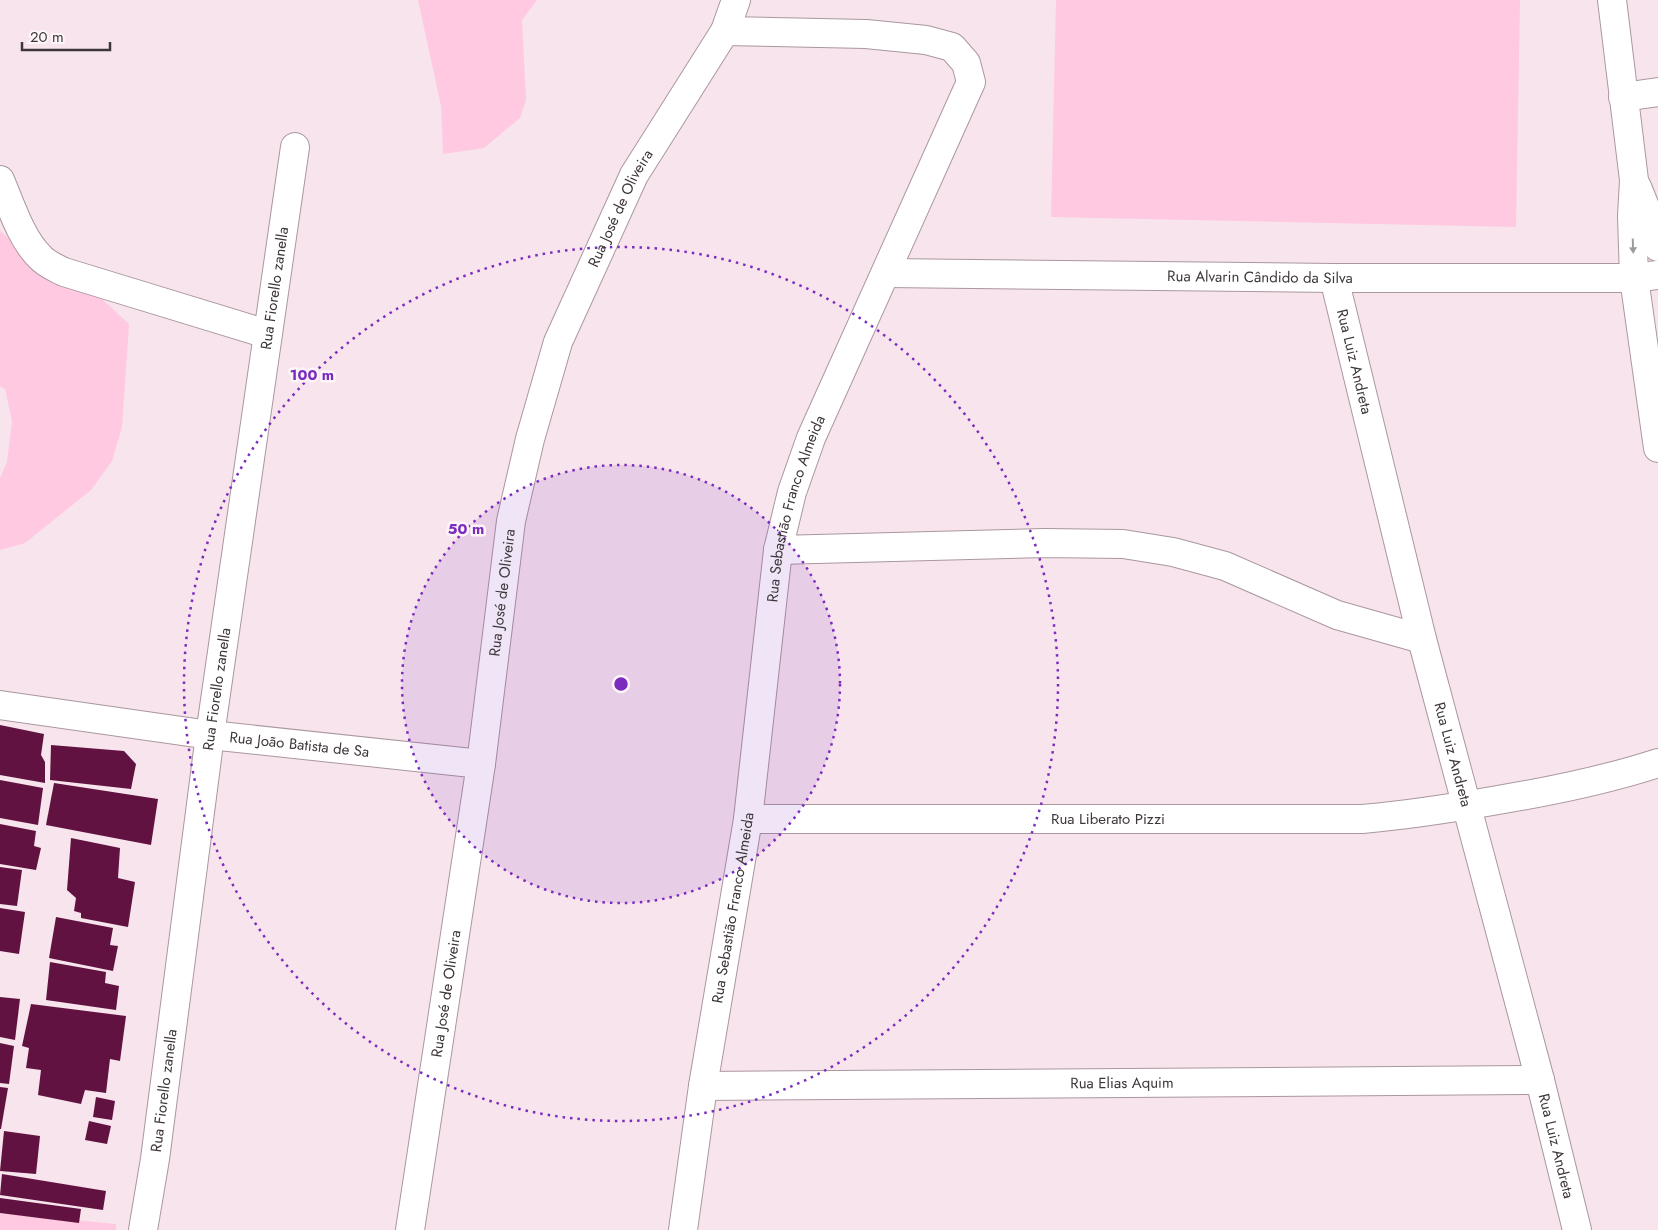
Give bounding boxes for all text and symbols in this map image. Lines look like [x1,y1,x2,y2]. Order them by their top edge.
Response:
scale bar [22,20,110,52]
text: 20 m [30,26,64,48]
street label: Rua José de Oliveira [583,145,658,271]
street label: Rua Fiorello zanella [255,225,294,351]
one-way arrow [1629,238,1637,254]
street label: Rua Alvarin Cândido da Silva [1167,265,1353,289]
street label: Rua Luiz Andreta [1331,307,1378,416]
text: 100 m [290,364,334,386]
street label: Rua Sebastião Franco Almeida [761,412,831,603]
text: 50 m [448,518,484,540]
street label: Rua José de Oliveira [483,528,521,658]
street label: Rua Fiorello zanella [197,626,236,752]
centre of rings [612,675,630,693]
street label: Rua Luiz Andreta [1428,700,1477,809]
street label: Rua João Batista de Sa [228,726,370,763]
street label: Rua Liberato Pizzi [1051,808,1165,830]
street label: Rua Sebastião Franco Almeida [706,811,760,1005]
street label: Rua José de Oliveira [425,929,467,1059]
street label: Rua Fiorello zanella [145,1028,183,1153]
street label: Rua Elias Aquim [1070,1072,1174,1094]
street label: Rua Luiz Andreta [1533,1091,1580,1201]

